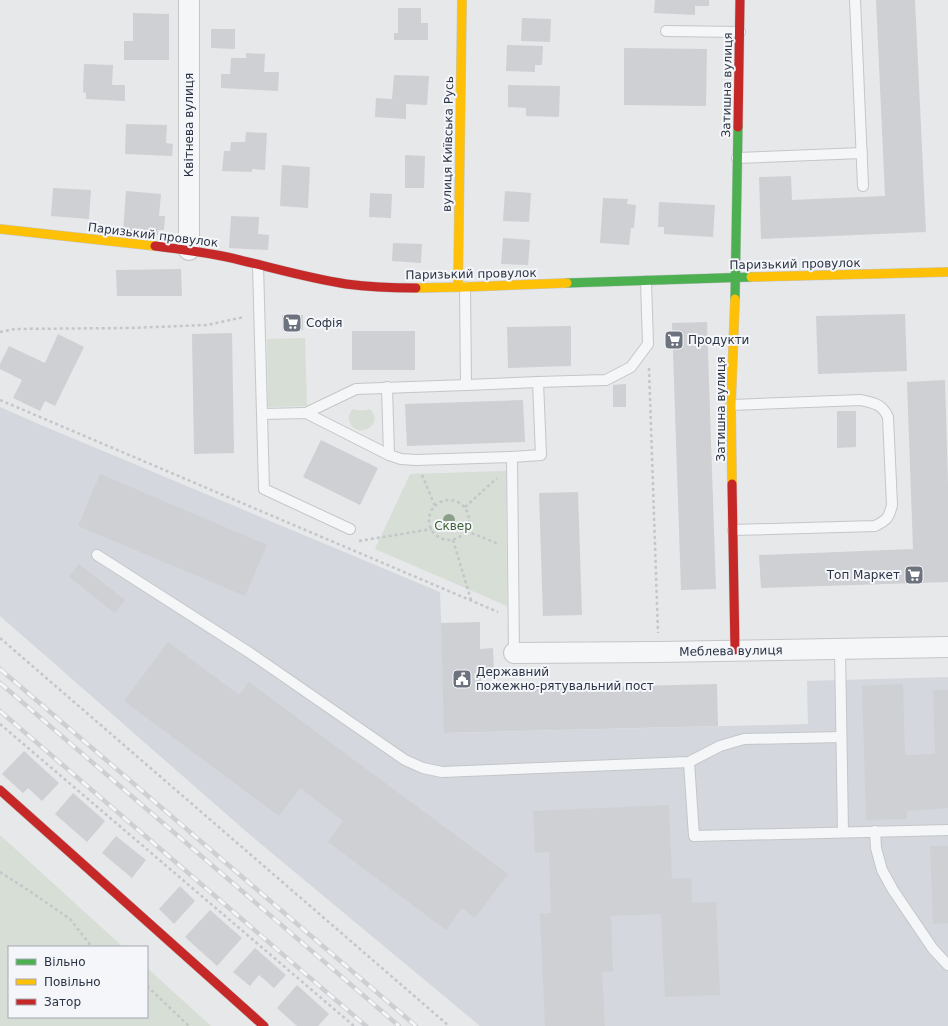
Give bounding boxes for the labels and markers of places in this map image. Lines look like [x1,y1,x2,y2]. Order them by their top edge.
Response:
supermarket icon: Софія [281,312,303,334]
place label: Софія [306,316,343,330]
supermarket icon: Продукти [663,329,685,351]
place label: Продукти [688,333,749,347]
supermarket icon: Топ Маркет [903,564,925,586]
place label: Топ Маркет [826,568,900,582]
place label: Державний пожежно-рятувальний пост [476,665,654,693]
public building icon: Державний пожежно-рятувальний пост [451,668,473,690]

